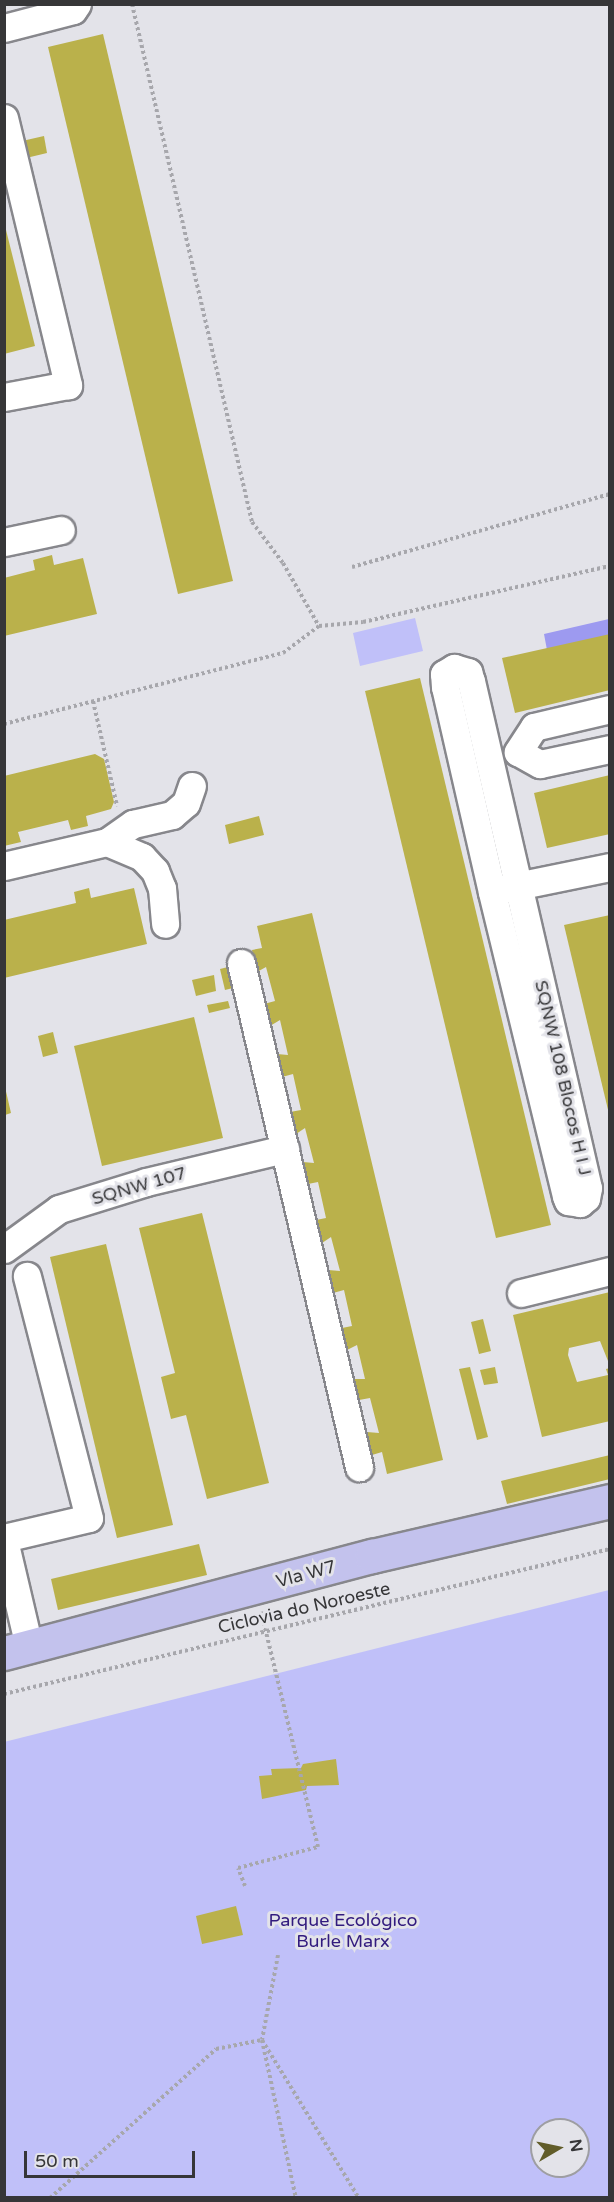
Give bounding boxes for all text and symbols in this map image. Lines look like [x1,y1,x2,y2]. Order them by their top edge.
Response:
street label: SQNW 108 Blocos H I J [530,978,596,1178]
street label: SQNW 107 [89,1162,189,1210]
street label: Vla W7 [274,1556,338,1592]
street label: Ciclovia do Noroeste [216,1578,392,1638]
park label: Parque Ecológico Burle Marx [269,1910,417,1952]
north arrow [530,2118,590,2178]
text: N [565,2138,587,2153]
scale bar [27,2139,198,2177]
text: 50 m [35,2150,79,2172]

